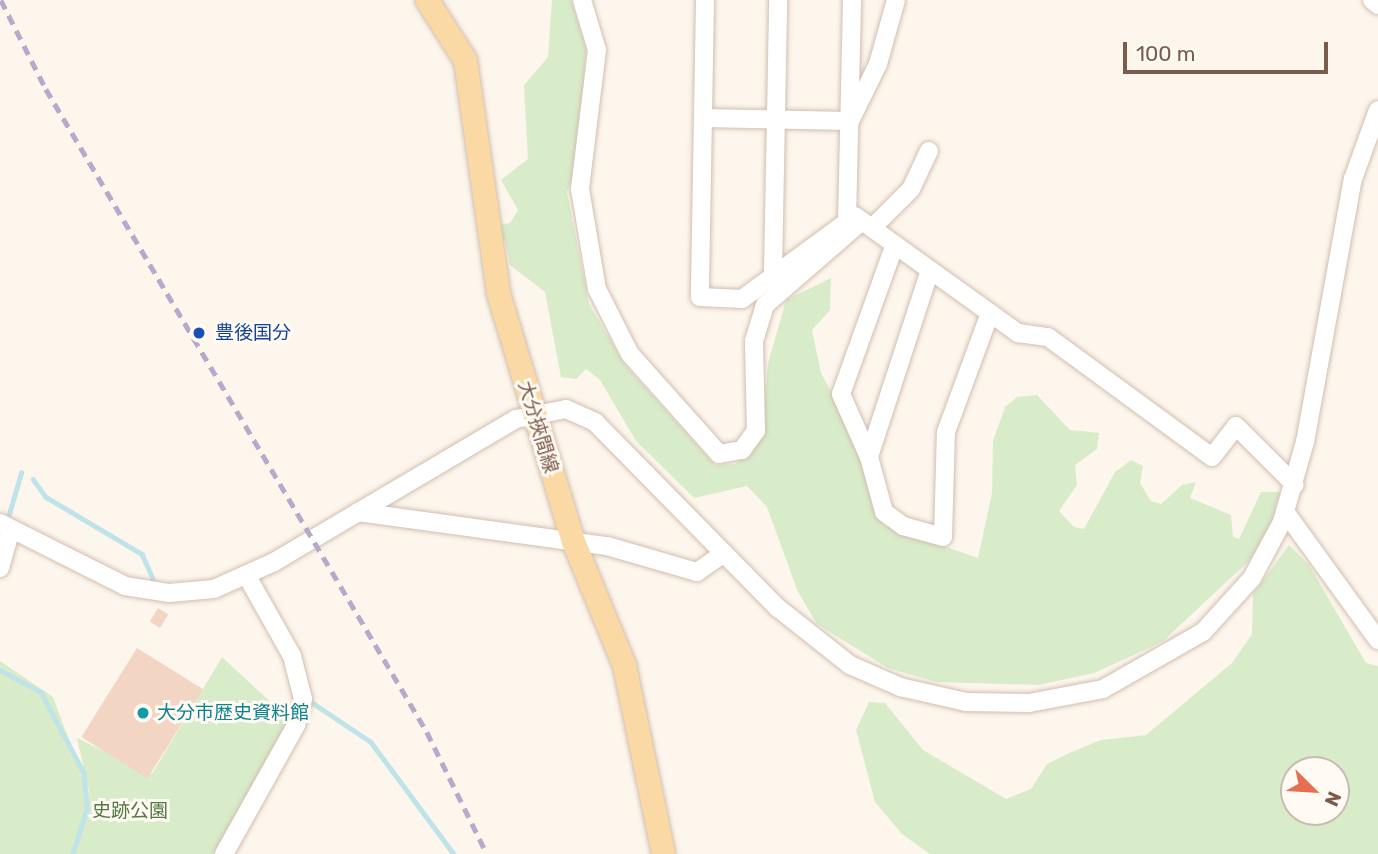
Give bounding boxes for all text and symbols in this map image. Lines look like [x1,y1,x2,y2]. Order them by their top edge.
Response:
scale bar [1126,28,1331,72]
text: 100 m [1136,41,1195,66]
place label: 豊後国分 [215,322,291,344]
marker: 豊後国分 [189,323,209,343]
street label: 大分挾間線 [513,378,563,476]
place label: 大分市歴史資料館 [157,702,309,724]
marker: 大分市歴史資料館 [135,705,151,721]
north arrow [1280,756,1350,826]
text: N [1320,788,1346,810]
park label: 史跡公園 [92,800,168,822]

